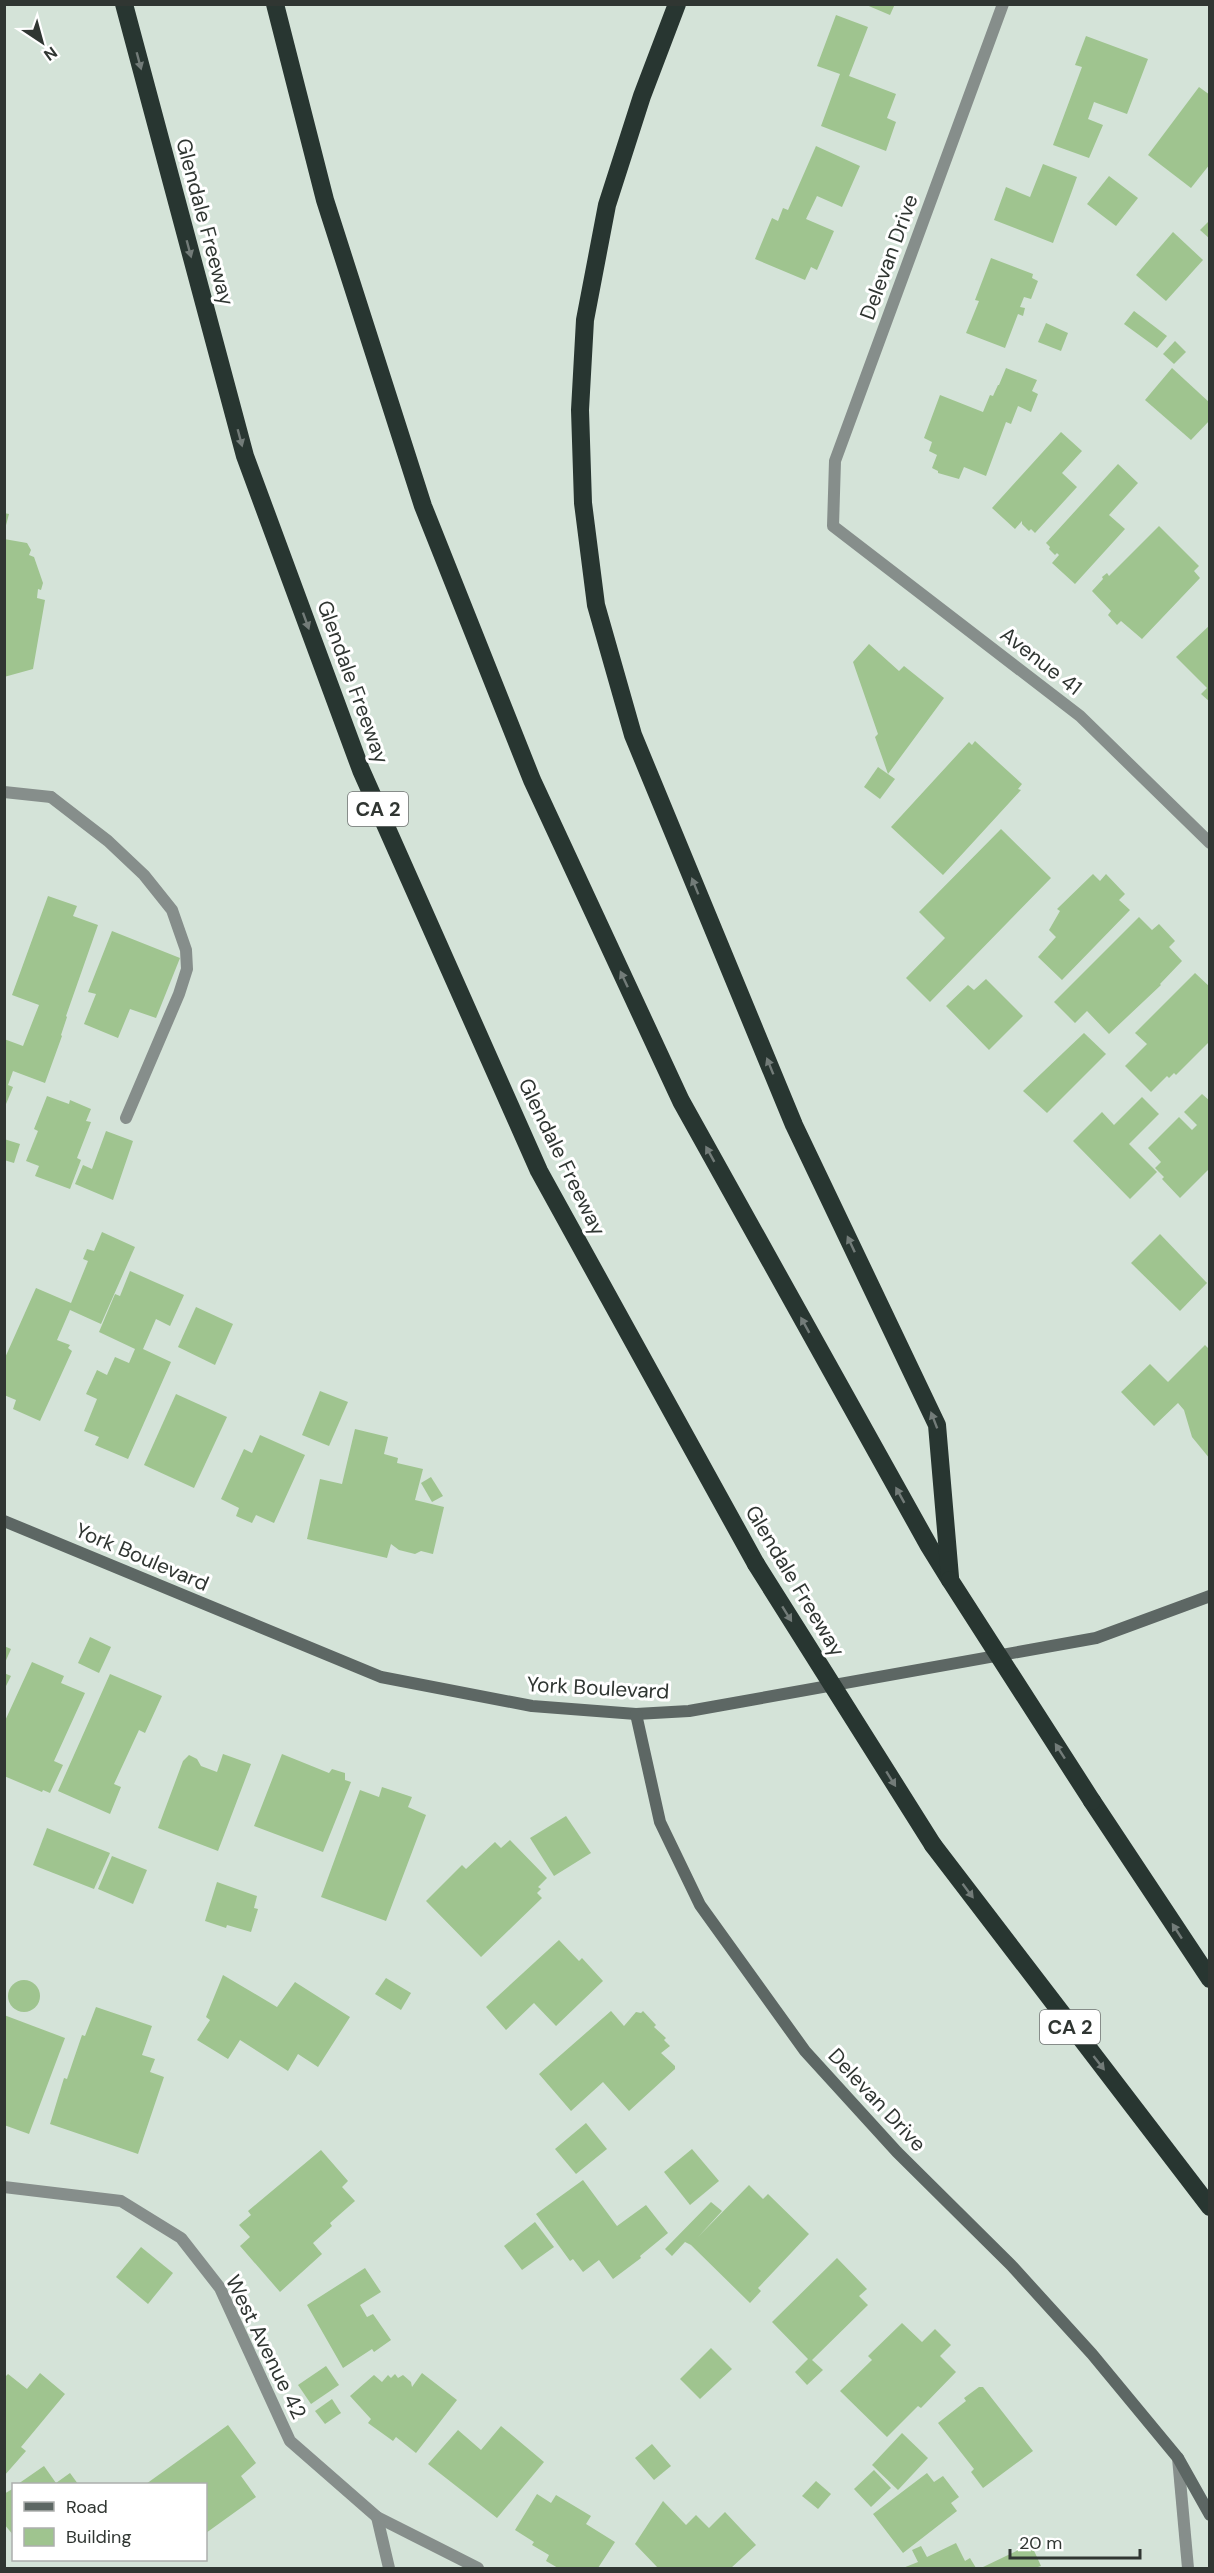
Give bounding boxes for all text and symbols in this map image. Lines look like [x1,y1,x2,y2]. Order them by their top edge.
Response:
north arrow [12,12,72,72]
text: N [40,42,61,66]
one-way arrow [135,52,144,70]
street label: Glendale Freeway [169,135,241,309]
street label: Delevan Drive [853,190,925,324]
one-way arrow [185,240,195,258]
one-way arrow [236,429,245,447]
street label: Glendale Freeway [310,596,396,768]
one-way arrow [302,612,311,630]
street label: Avenue 41 [994,620,1088,702]
road number: CA 2 [348,792,408,826]
one-way arrow [690,877,699,895]
one-way arrow [620,971,629,988]
one-way arrow [765,1057,775,1075]
street label: Glendale Freeway [512,1074,612,1241]
one-way arrow [705,1146,716,1162]
one-way arrow [846,1235,855,1252]
one-way arrow [800,1316,810,1333]
one-way arrow [928,1411,938,1429]
one-way arrow [895,1486,905,1503]
street label: Glendale Freeway [739,1500,851,1662]
street label: York Boulevard [71,1516,213,1598]
one-way arrow [782,1606,793,1622]
street label: York Boulevard [526,1670,670,1706]
one-way arrow [1055,1743,1066,1760]
one-way arrow [886,1771,897,1787]
one-way arrow [962,1883,974,1899]
one-way arrow [1171,1922,1182,1939]
road number: CA 2 [1040,2010,1100,2044]
street label: Delevan Drive [822,2042,932,2158]
one-way arrow [1092,2056,1104,2071]
street label: West Avenue 42 [219,2270,313,2424]
legend [12,2483,207,2561]
text: Road [66,2495,108,2519]
scale bar [1010,2522,1140,2560]
text: Building [66,2525,131,2549]
text: 20 m [1019,2531,1062,2555]

